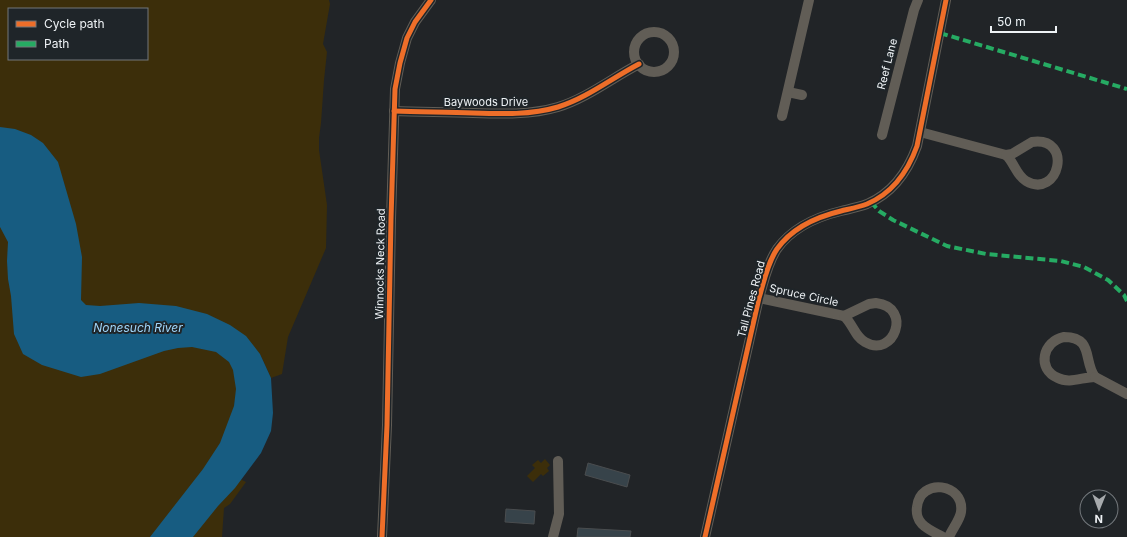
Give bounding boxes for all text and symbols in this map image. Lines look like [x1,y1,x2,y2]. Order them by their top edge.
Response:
legend [8,8,148,60]
scale bar [991,8,1056,34]
text: 50 m [997,14,1026,29]
text: Cycle path [44,16,105,31]
text: Path [44,36,69,51]
street label: Reef Lane [874,37,900,91]
street label: Baywoods Drive [444,95,528,109]
street label: Winnocks Neck Road [372,208,388,320]
street label: Tall Pines Road [734,259,768,339]
street label: Spruce Circle [768,281,840,309]
water label: Nonesuch River [93,320,183,335]
north arrow [1079,489,1119,529]
text: N [1095,512,1103,526]

